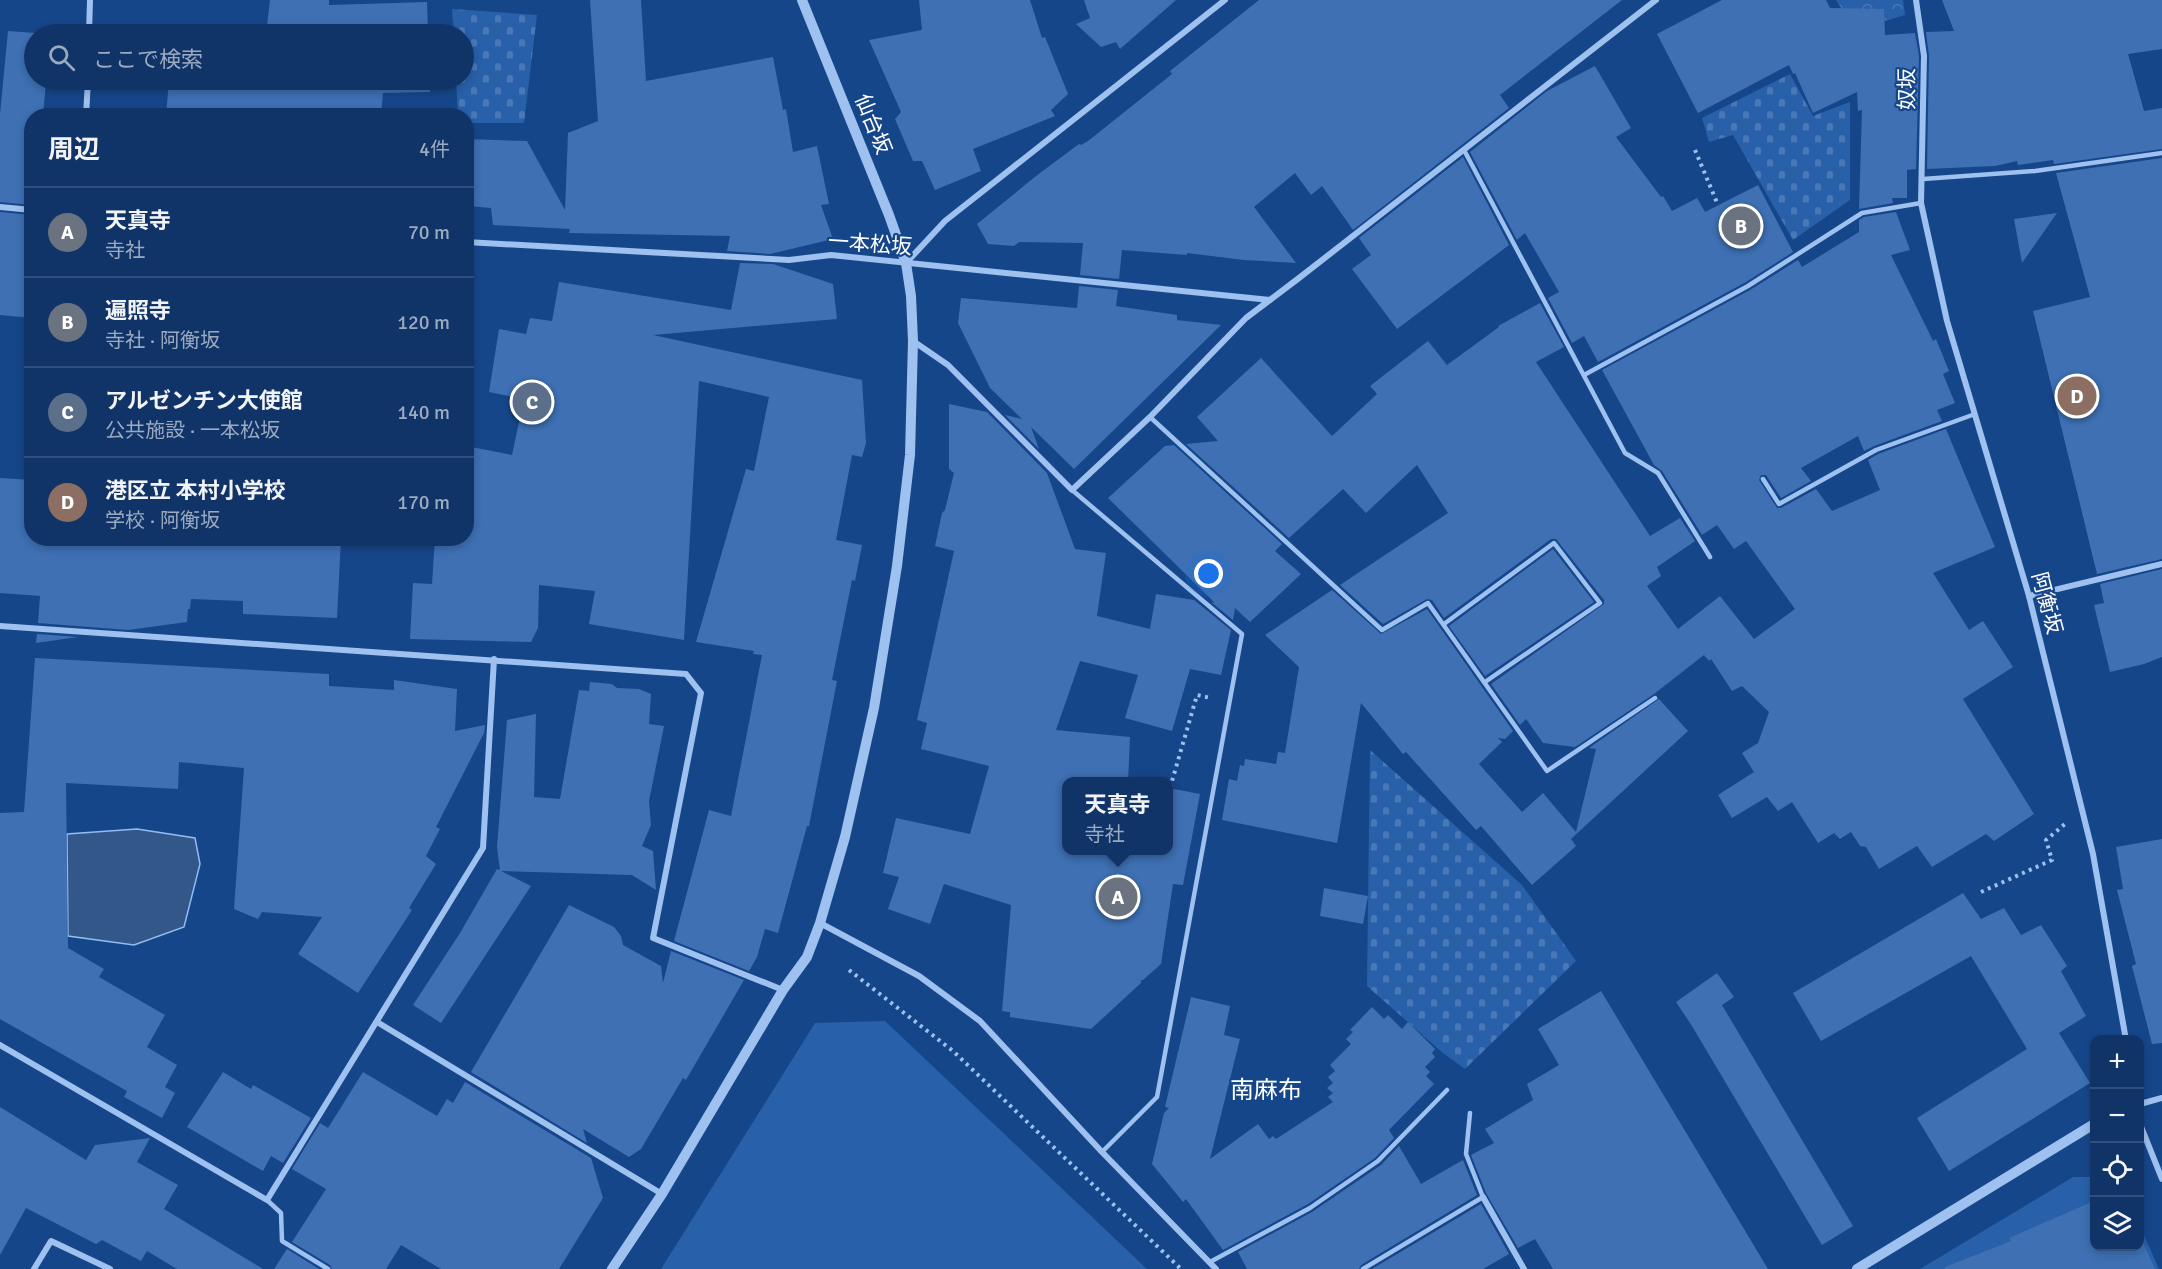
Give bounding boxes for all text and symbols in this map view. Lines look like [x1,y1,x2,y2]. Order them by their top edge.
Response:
search box [24,24,474,90]
icon: search [45,41,78,74]
text: ここで検索 [93,46,203,73]
street label: 奴坂 [1894,68,1920,110]
street label: 仙台坂 [849,90,897,158]
text: 周辺 [48,134,100,166]
text: 4件 [419,137,450,162]
pin: B [1722,204,1760,248]
text: 天真寺 [105,207,171,234]
text: A [61,220,74,245]
text: 70 m [408,220,450,245]
street label: 一本松坂 [827,228,913,260]
text: 寺社 [105,238,145,263]
text: 遍照寺 [105,297,171,324]
text: B [61,310,74,335]
text: 120 m [397,310,450,335]
text: 寺社 · 阿衡坂 [105,328,220,353]
pin: D [2058,374,2096,418]
pin: C [512,380,552,424]
text: アルゼンチン大使館 [105,387,303,414]
text: C [61,400,74,425]
text: 140 m [397,400,450,425]
text: 公共施設 · 一本松坂 [105,418,280,443]
text: 港区立 本村小学校 [105,477,286,504]
text: D [61,490,74,515]
text: 170 m [397,490,450,515]
text: 学校 · 阿衡坂 [105,508,220,533]
your location [1194,559,1223,588]
street label: 阿衡坂 [2026,569,2068,637]
popup [1062,777,1173,855]
text: 天真寺 [1084,791,1151,818]
text: 寺社 [1084,822,1124,847]
pin: A [1098,874,1138,920]
map controls [2090,1035,2144,1251]
button: + [2090,1035,2144,1089]
district label: 南麻布 [1230,1075,1302,1105]
button: − [2090,1089,2144,1143]
button: locate [2090,1143,2144,1197]
button: layers [2090,1197,2144,1251]

